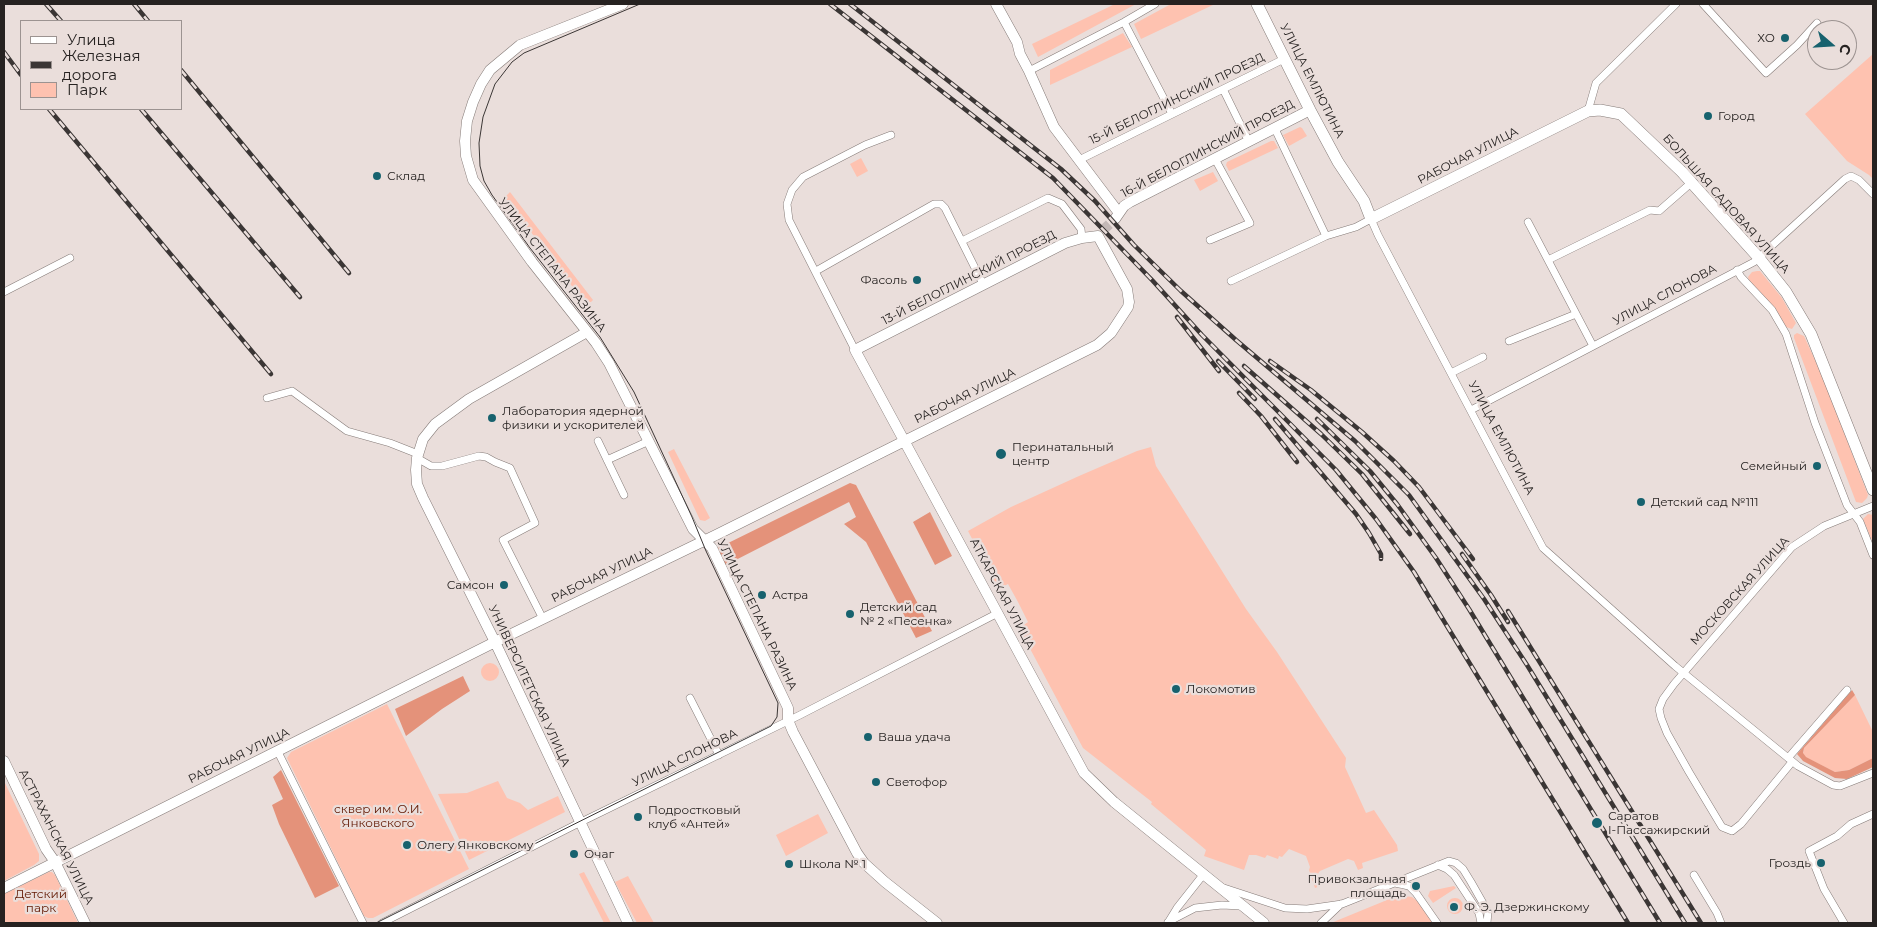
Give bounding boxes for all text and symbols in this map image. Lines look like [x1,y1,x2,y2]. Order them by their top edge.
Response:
legend [20,20,182,110]
north arrow [1807,20,1857,70]
street label: УЛИЦА ЕМЛЮТИНА [1277,21,1347,141]
text: Улица [67,30,115,49]
place label: ХО [1757,31,1775,45]
marker: ХО [1779,32,1791,44]
text: С [1835,42,1855,57]
text: Железная дорога [62,46,141,84]
street label: 15-Й БЕЛОГЛИНСКИЙ ПРОЕЗД [1087,50,1267,148]
text: Парк [67,80,107,99]
street label: 16-Й БЕЛОГЛИНСКИЙ ПРОЕЗД [1119,97,1297,201]
place label: Город [1718,109,1755,123]
marker: Город [1702,110,1714,122]
street label: РАБОЧАЯ УЛИЦА [1415,124,1521,188]
street label: БОЛЬШАЯ САДОВАЯ УЛИЦА [1660,131,1792,277]
place label: Склад [387,169,425,183]
marker: Склад [371,170,383,182]
street label: УЛИЦА СТЕПАНА РАЗИНА [495,195,609,335]
street label: 13-Й БЕЛОГЛИНСКИЙ ПРОЕЗД [880,228,1058,328]
street label: УЛИЦА СЛОНОВА [1611,262,1719,328]
place label: Фасоль [860,273,907,287]
marker: Фасоль [911,274,923,286]
street label: РАБОЧАЯ УЛИЦА [912,365,1018,427]
street label: УЛИЦА ЕМЛЮТИНА [1465,379,1537,497]
place label: Лаборатория ядерной физики и ускорителей [502,404,644,432]
marker: Лаборатория ядерной физики и ускорителей [486,412,498,424]
place label: Перинатальный центр [1012,440,1114,468]
marker: Перинатальный центр [994,447,1008,461]
place label: Семейный [1740,459,1807,473]
marker: Семейный [1811,460,1823,472]
place label: Детский сад №111 [1651,495,1759,509]
marker: Детский сад №111 [1635,496,1647,508]
street label: МОСКОВСКАЯ УЛИЦА [1688,534,1792,648]
street label: АТКАРСКАЯ УЛИЦА [966,536,1038,652]
street label: УЛИЦА СТЕПАНА РАЗИНА [714,537,800,693]
street label: РАБОЧАЯ УЛИЦА [549,544,655,606]
place label: Самсон [447,578,494,592]
marker: Самсон [498,579,510,591]
place label: Астра [772,588,808,602]
marker: Астра [756,589,768,601]
place label: Детский сад № 2 «Песенка» [860,600,952,628]
street label: УНИВЕРСИТЕТСКАЯ УЛИЦА [485,603,573,769]
marker: Детский сад № 2 «Песенка» [844,608,856,620]
place label: Локомотив [1186,682,1256,696]
marker: Локомотив [1170,683,1182,695]
street label: РАБОЧАЯ УЛИЦА [186,725,292,787]
street label: УЛИЦА СЛОНОВА [630,726,740,790]
place label: Ваша удача [878,730,951,744]
marker: Ваша удача [862,731,874,743]
street label: АСТРАХАНСКАЯ УЛИЦА [16,767,96,907]
place label: Светофор [886,775,947,789]
marker: Светофор [870,776,882,788]
park label: сквер им. О.И. Янковского [334,802,422,830]
place label: Подростковый клуб «Антей» [648,803,741,831]
place label: Саратов I-Пассажирский [1608,809,1710,837]
marker: Подростковый клуб «Антей» [632,811,644,823]
marker: Саратов I-Пассажирский [1590,816,1604,830]
place label: Олегу Янковскому [417,838,533,852]
marker: Олегу Янковскому [401,839,413,851]
place label: Очаг [584,847,614,861]
marker: Очаг [568,848,580,860]
place label: Гроздь [1769,856,1811,870]
place label: Школа № 1 [799,857,866,871]
marker: Гроздь [1815,857,1827,869]
marker: Школа № 1 [783,858,795,870]
place label: Привокзальная площадь [1308,872,1406,900]
marker: Привокзальная площадь [1410,880,1422,892]
park label: Детский парк [15,887,67,915]
place label: Ф. Э. Дзержинскому [1464,900,1589,914]
marker: Ф. Э. Дзержинскому [1448,901,1460,913]

